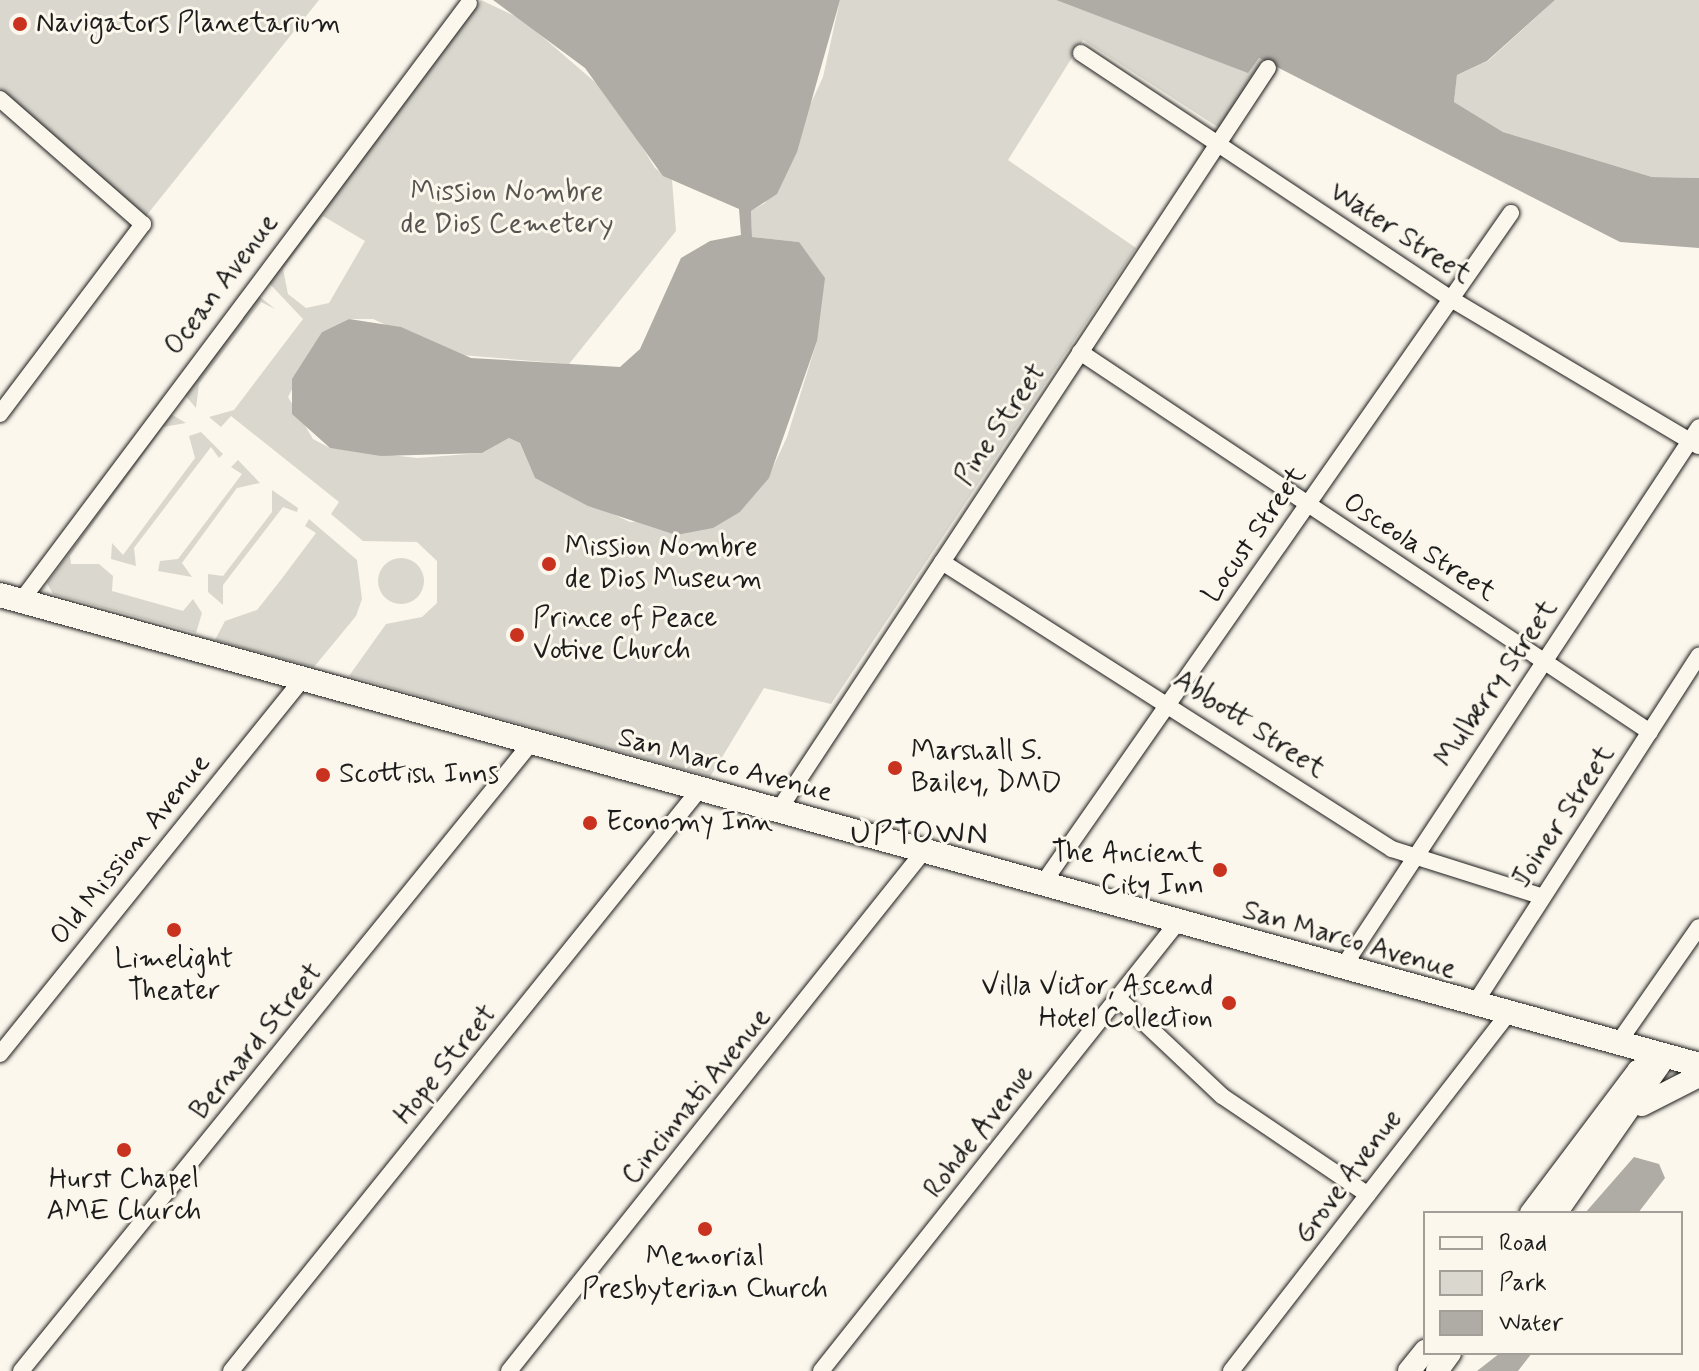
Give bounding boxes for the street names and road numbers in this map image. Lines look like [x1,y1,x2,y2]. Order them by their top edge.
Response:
street label: Water Street [1323,176,1477,292]
street label: Ocean Avenue [157,207,287,363]
street label: Pine Street [948,358,1054,492]
street label: Locust Street [1196,460,1314,610]
street label: Osceola Street [1336,486,1502,610]
street label: Mulberry Street [1429,594,1565,774]
street label: Abbott Street [1167,663,1331,787]
street label: San Marco Avenue [614,721,836,811]
street label: Joiner Street [1505,739,1623,895]
street label: Old Mission Avenue [46,751,216,949]
street label: San Marco Avenue [1238,894,1460,988]
street label: Bernard Street [184,958,330,1126]
street label: Hope Street [388,999,504,1131]
street label: Cincinnati Avenue [615,1002,779,1192]
street label: Rohde Avenue [916,1057,1044,1207]
street label: Grove Avenue [1287,1102,1411,1252]

